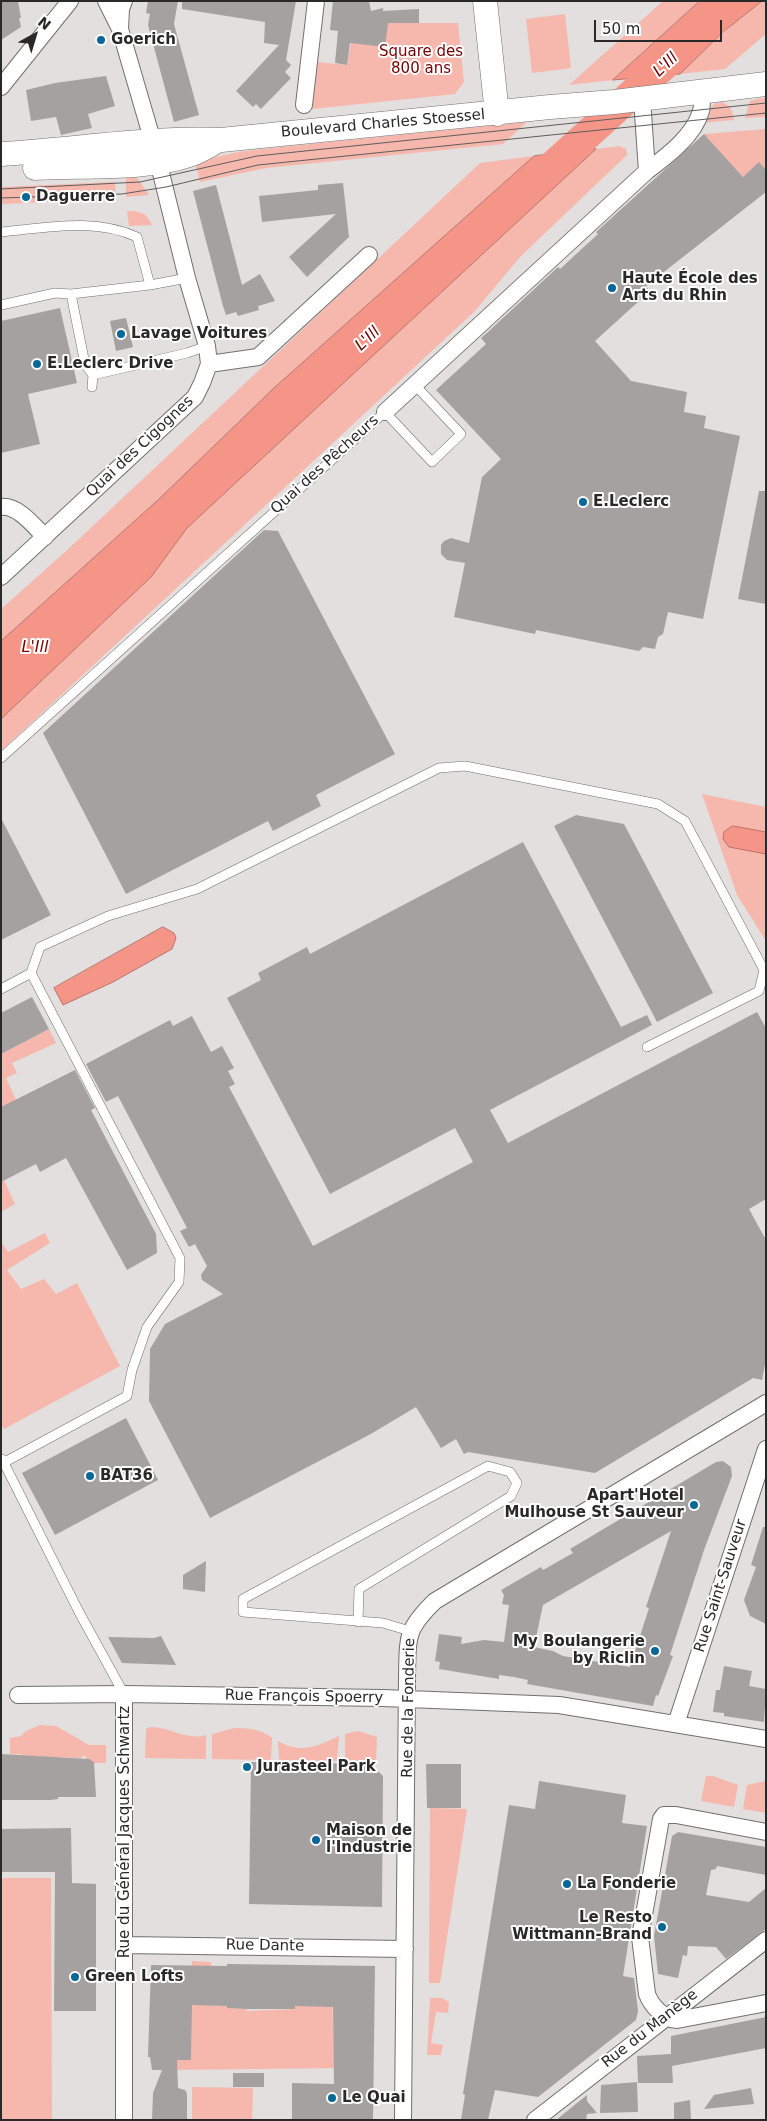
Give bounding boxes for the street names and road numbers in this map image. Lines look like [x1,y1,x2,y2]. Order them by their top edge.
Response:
street label: Boulevard Charles Stoessel [280,106,486,142]
street label: Quai des Cigognes [83,393,197,501]
street label: Quai des Pêcheurs [267,412,383,518]
street label: Rue Saint-Sauveur [691,1517,751,1655]
street label: Rue de la Fonderie [399,1638,419,1778]
street label: Rue François Spoerry [225,1687,383,1707]
street label: Rue du Général Jacques Schwartz [116,1706,134,1958]
street label: Rue Dante [226,1936,304,1956]
street label: Rue du Manège [598,1986,702,2072]

